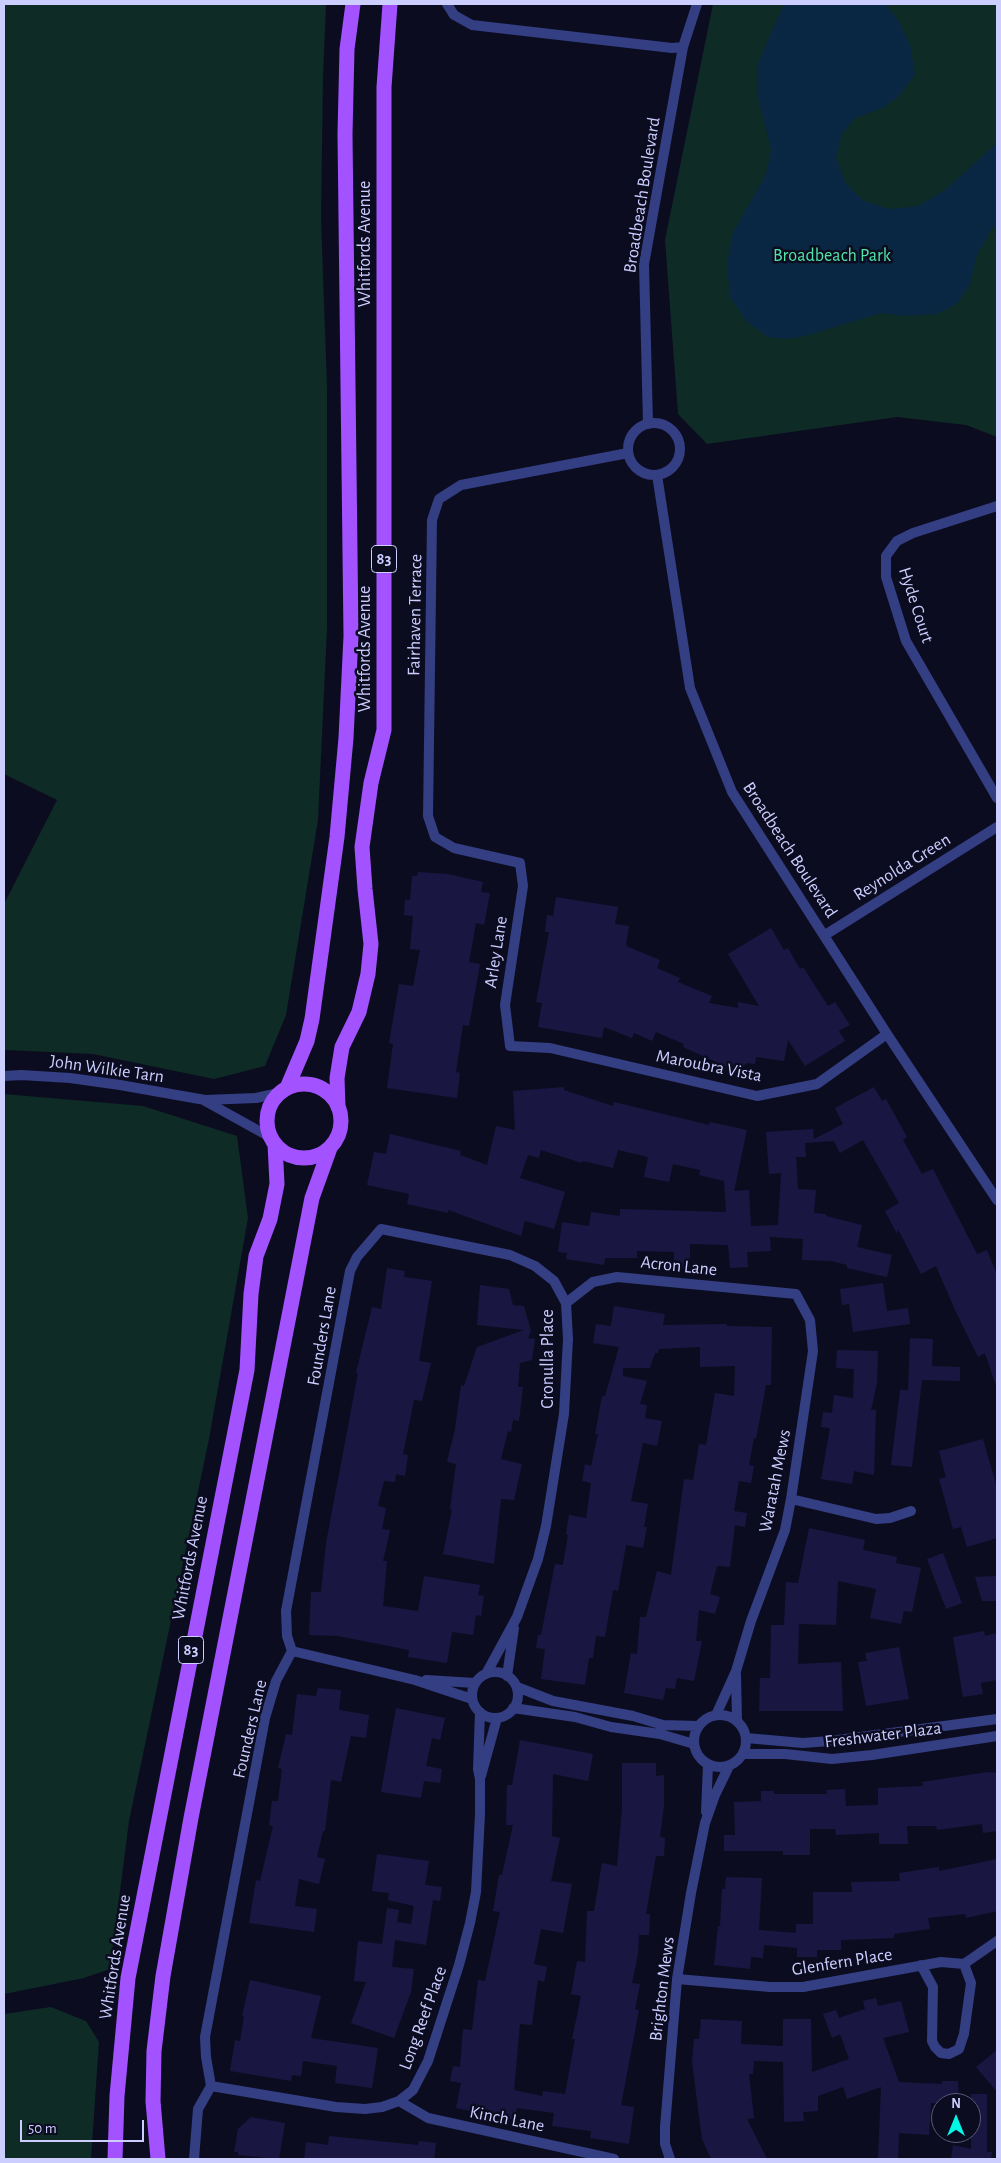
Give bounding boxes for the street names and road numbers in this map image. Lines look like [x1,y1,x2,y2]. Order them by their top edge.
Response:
street label: Broadbeach Boulevard [619,115,665,275]
street label: Whitfords Avenue [354,181,376,307]
road number: 83 [372,546,396,572]
street label: Fairhaven Terrace [403,554,427,676]
street label: Hyde Court [894,564,938,646]
street label: Whitfords Avenue [354,586,376,712]
street label: Broadbeach Boulevard [738,778,842,922]
street label: Reynolda Green [849,829,955,905]
street label: Arley Lane [480,914,512,990]
street label: Maroubra Vista [654,1045,764,1087]
street label: John Wilkie Tarn [49,1050,165,1088]
street label: Acron Lane [640,1251,718,1281]
street label: Founders Lane [303,1285,341,1387]
street label: Cronulla Place [537,1309,559,1409]
street label: Waratah Mews [754,1428,796,1534]
street label: Whitfords Avenue [167,1494,213,1622]
road number: 83 [178,1636,204,1664]
street label: Founders Lane [228,1678,272,1780]
street label: Freshwater Plaza [823,1717,943,1753]
street label: Whitfords Avenue [94,1893,136,2021]
street label: Brighton Mews [645,1936,679,2042]
street label: Glenfern Place [790,1943,894,1981]
street label: Long Reef Place [394,1963,452,2073]
street label: Kinch Lane [468,2101,546,2137]

